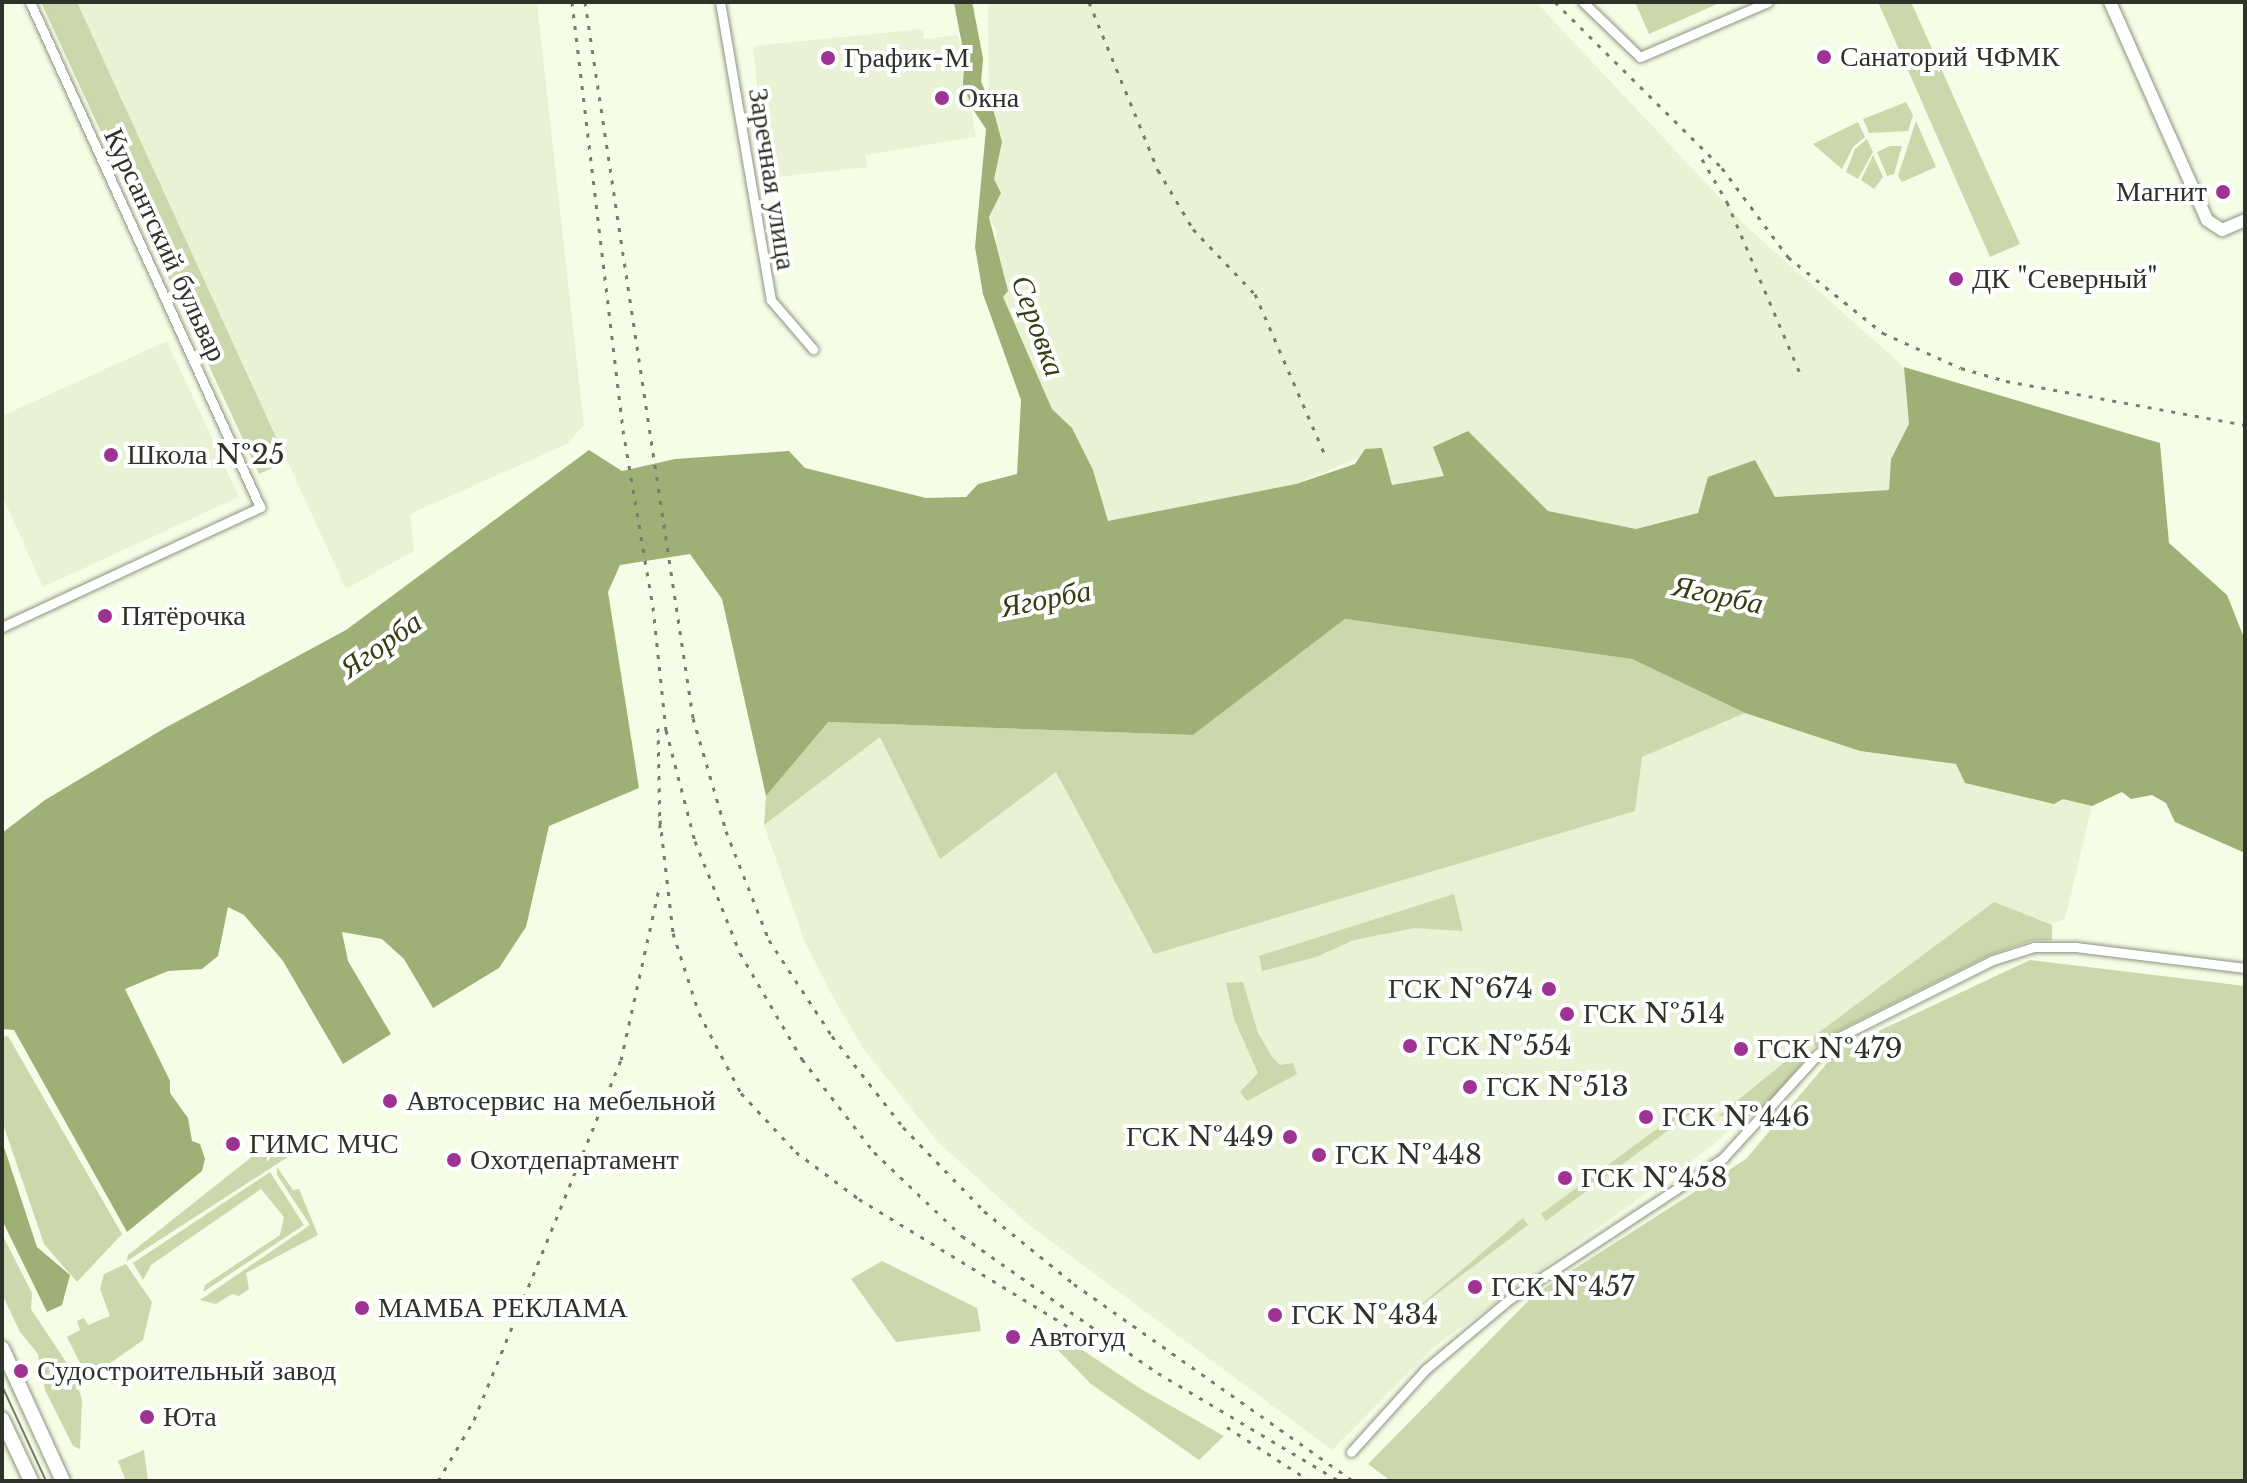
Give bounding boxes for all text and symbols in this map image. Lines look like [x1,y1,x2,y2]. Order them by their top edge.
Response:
place label: Санаторий ЧФМК [1840,40,2060,74]
place label: График-М [844,41,969,75]
marker: Санаторий ЧФМК [1815,48,1833,66]
marker: График-М [819,49,837,67]
place label: Окна [958,81,1019,115]
street label: Заречная улица [741,86,803,272]
marker: Окна [933,89,951,107]
street label: Курсантский бульвар [96,123,234,367]
place label: Магнит [2116,175,2207,209]
marker: Магнит [2214,183,2232,201]
place label: ДК "Северный" [1972,262,2158,296]
marker: ДК "Северный" [1947,270,1965,288]
water label: Серовка [1003,271,1073,381]
place label: Школа №25 [127,438,285,472]
marker: Школа №25 [102,446,120,464]
water label: Ягорба [1670,568,1766,622]
water label: Ягорба [998,573,1094,625]
place label: Пятёрочка [121,599,246,633]
water label: Ягорба [333,604,429,686]
marker: Пятёрочка [96,607,114,625]
place label: ГСК №674 [1388,972,1533,1006]
marker: ГСК №674 [1540,980,1558,998]
place label: ГСК №514 [1583,997,1725,1031]
marker: ГСК №514 [1558,1005,1576,1023]
place label: ГСК №554 [1426,1029,1571,1063]
place label: ГСК №479 [1757,1032,1903,1066]
marker: ГСК №554 [1401,1037,1419,1055]
marker: ГСК №479 [1732,1040,1750,1058]
place label: ГСК №513 [1486,1070,1629,1104]
marker: ГСК №513 [1461,1078,1479,1096]
place label: Автосервис на мебельной [406,1084,716,1118]
marker: Автосервис на мебельной [381,1092,399,1110]
place label: ГСК №446 [1662,1100,1810,1134]
marker: ГСК №446 [1637,1108,1655,1126]
place label: ГСК №449 [1126,1120,1274,1154]
place label: ГИМС МЧС [249,1127,399,1161]
marker: ГСК №449 [1281,1128,1299,1146]
marker: ГИМС МЧС [224,1135,242,1153]
place label: ГСК №448 [1335,1138,1482,1172]
place label: Охотдепартамент [470,1143,679,1177]
marker: ГСК №448 [1310,1146,1328,1164]
marker: Охотдепартамент [445,1151,463,1169]
place label: ГСК №458 [1581,1161,1727,1195]
marker: ГСК №458 [1556,1169,1574,1187]
place label: ГСК №457 [1491,1270,1635,1304]
marker: ГСК №457 [1466,1278,1484,1296]
place label: МАМБА РЕКЛАМА [378,1291,628,1325]
place label: ГСК №434 [1291,1298,1438,1332]
marker: МАМБА РЕКЛАМА [353,1299,371,1317]
marker: ГСК №434 [1266,1306,1284,1324]
place label: Автогуд [1029,1320,1126,1354]
marker: Автогуд [1004,1328,1022,1346]
place label: Судостроительный завод [37,1354,336,1388]
marker: Судостроительный завод [12,1362,30,1380]
place label: Юта [163,1400,217,1434]
marker: Юта [138,1408,156,1426]

